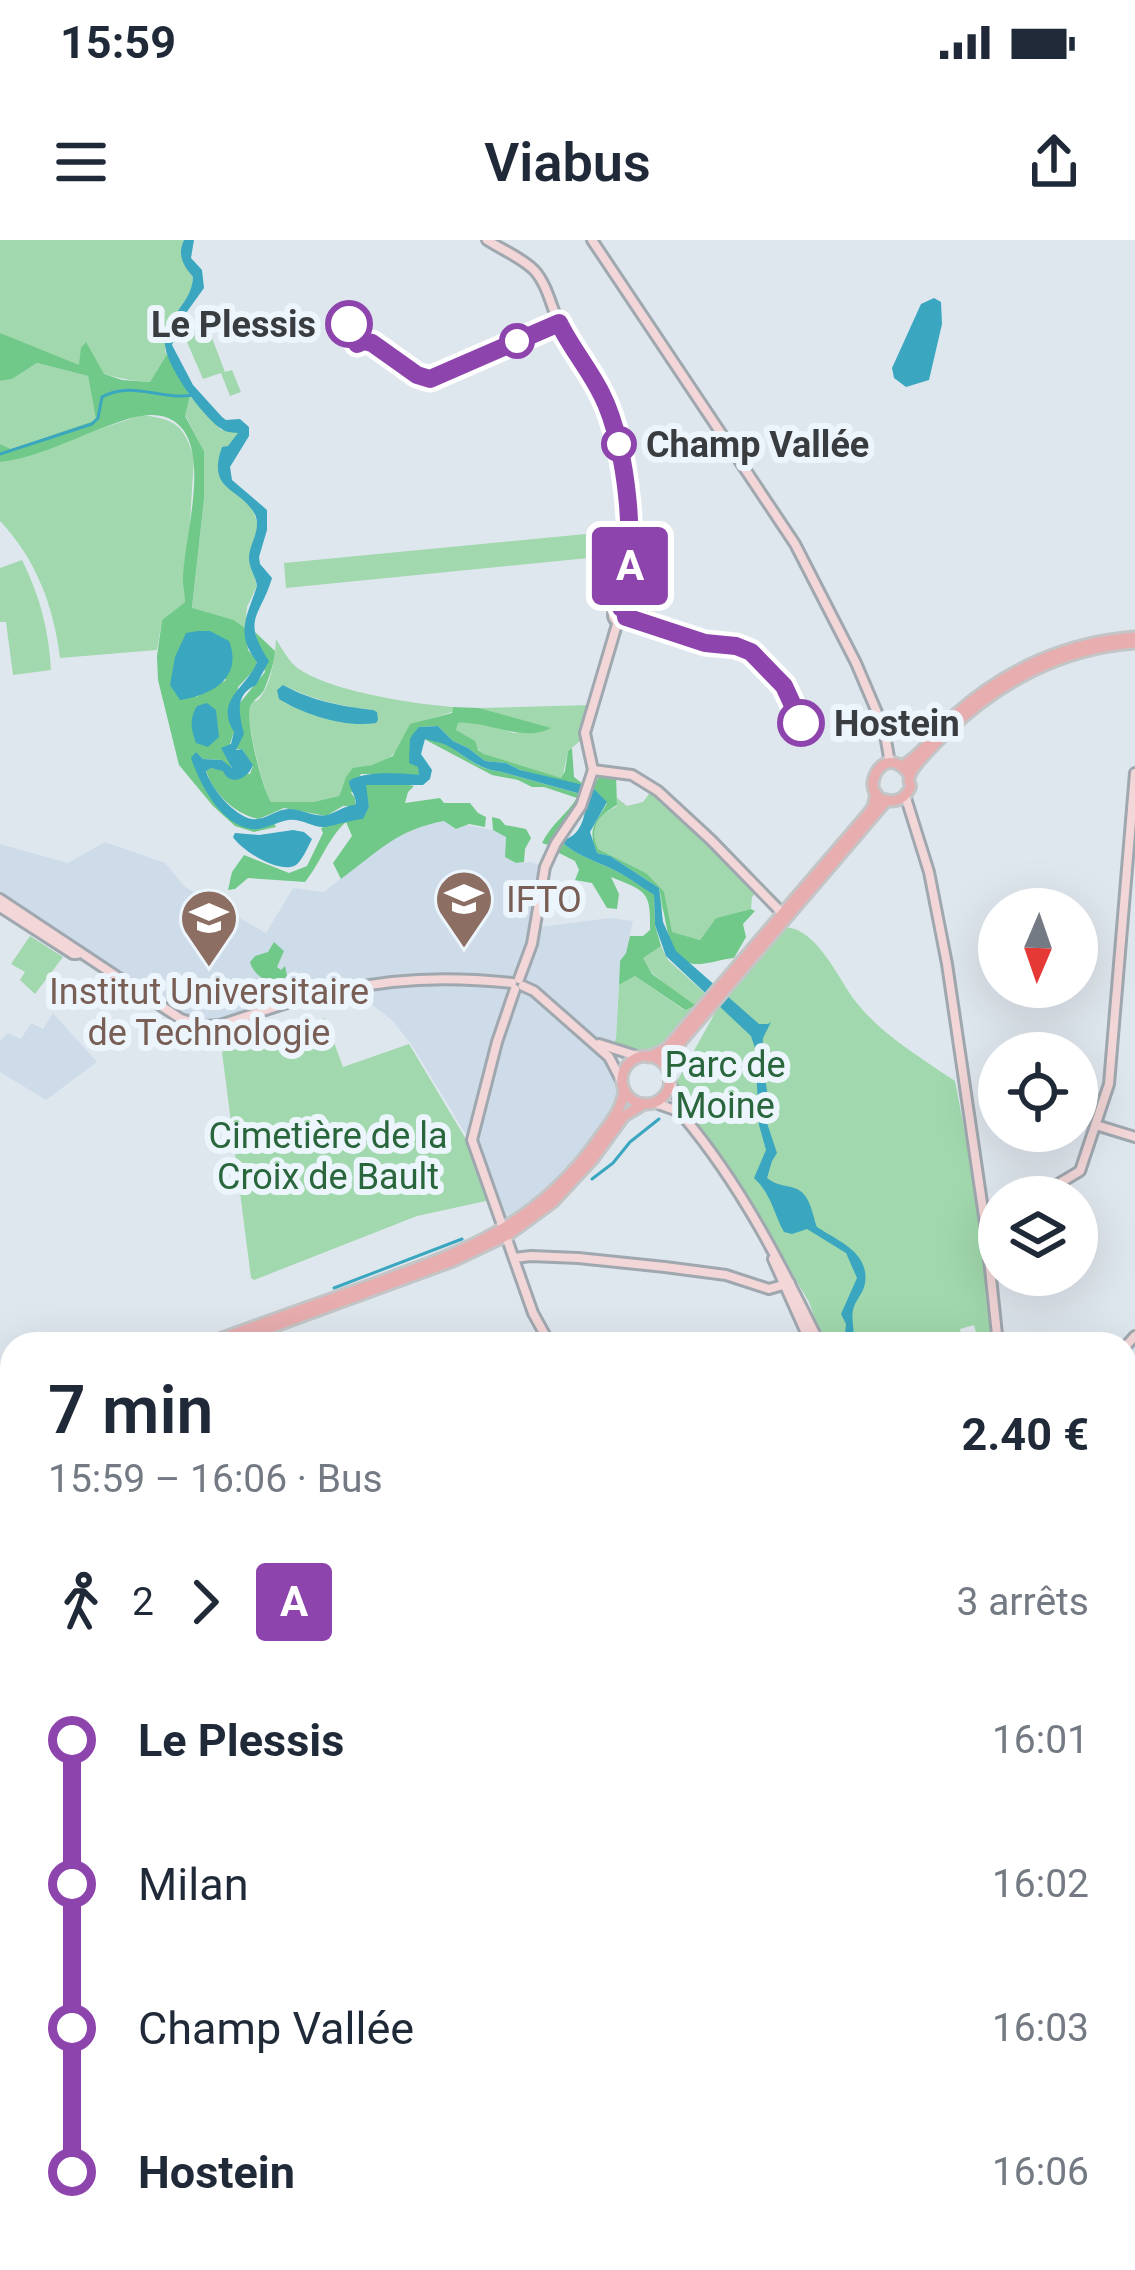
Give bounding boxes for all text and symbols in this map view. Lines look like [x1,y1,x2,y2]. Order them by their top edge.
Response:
text: 15:59 [60,16,176,69]
icon: menu [48,129,114,195]
icon: share [1021,129,1087,195]
text: Viabus [484,131,651,194]
marker: Le Plessis [327,302,371,346]
place label: Le Plessis [151,304,316,346]
unlabelled marker [501,325,533,357]
place label: Champ Vallée [646,424,869,466]
marker: Champ Vallée [603,428,635,460]
line badge: A [591,527,669,605]
text: A [616,541,644,590]
marker: Hostein [779,701,823,745]
place label: Hostein [834,703,960,745]
school or university icon: IFTO [433,868,495,950]
place label: IFTO [506,879,582,921]
school or university icon: Institut Universitaire de Technologie [178,887,240,969]
north arrow [978,888,1098,1008]
map controls [978,888,1098,1296]
place label: Institut Universitaire de Technologie [49,971,369,1054]
button: locate [978,1032,1098,1152]
park label: Parc de Moine [664,1044,786,1127]
park label: Cimetière de la Croix de Bault [208,1115,448,1198]
button: layers [978,1176,1098,1296]
text: 7 min [48,1372,213,1449]
text: 2.40 € [961,1408,1089,1461]
text: 15:59 – 16:06 · Bus [48,1456,383,1502]
icon: walk [48,1569,114,1635]
icon: forward [172,1569,238,1635]
text: A [280,1577,308,1626]
text: 2 [132,1579,154,1625]
text: 3 arrêts [957,1579,1089,1625]
text: Le Plessis [138,1714,344,1767]
text: 16:01 [992,1717,1089,1763]
text: Milan [138,1858,249,1911]
text: 16:02 [992,1861,1089,1907]
text: Champ Vallée [138,2002,414,2055]
text: 16:03 [992,2005,1089,2051]
text: Hostein [138,2146,295,2199]
text: 16:06 [992,2149,1089,2195]

